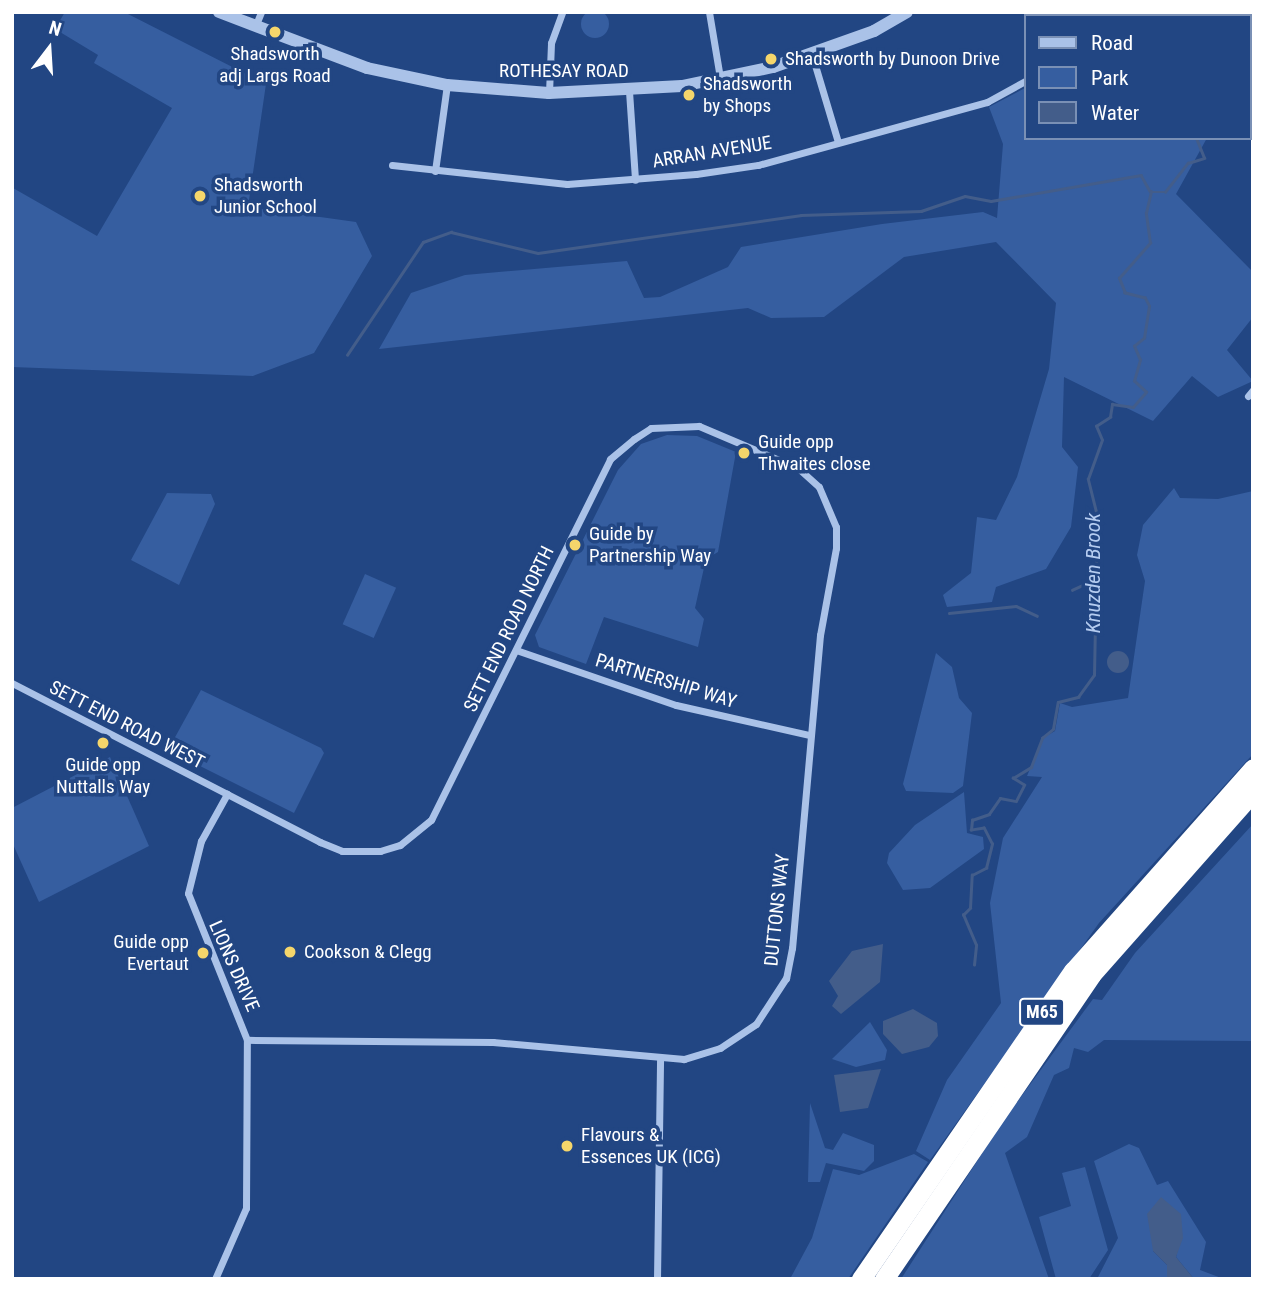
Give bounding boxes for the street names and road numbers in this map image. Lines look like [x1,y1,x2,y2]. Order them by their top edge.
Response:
street label: ROTHESAY ROAD [499,60,629,82]
street label: ARRAN AVENUE [651,131,773,173]
street label: SETT END ROAD NORTH [459,542,559,716]
street label: PARTNERSHIP WAY [593,649,739,713]
street label: SETT END ROAD WEST [45,676,209,774]
street label: DUTTONS WAY [760,853,794,967]
street label: LIONS DRIVE [204,917,264,1015]
road number: M65 [1018,998,1066,1027]

